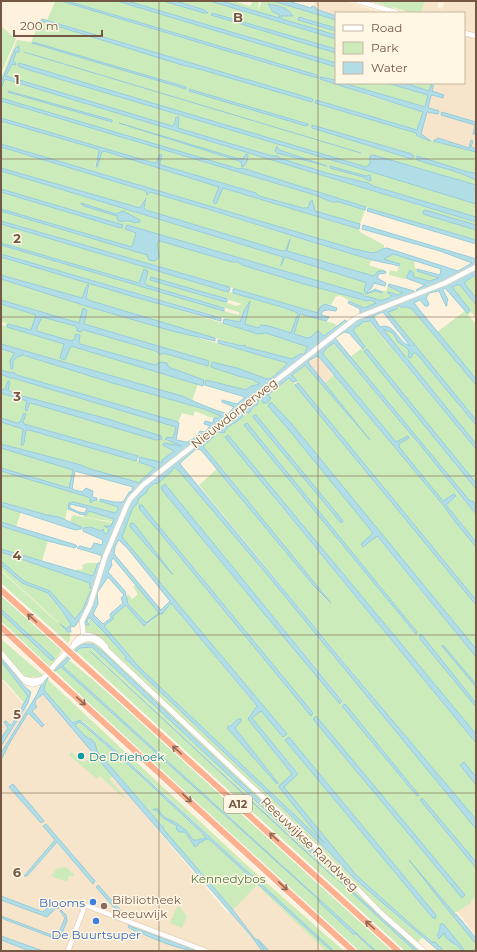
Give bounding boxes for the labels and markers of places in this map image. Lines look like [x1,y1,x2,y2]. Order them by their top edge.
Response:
place label: De Driehoek [89,749,165,764]
marker: De Driehoek [76,751,86,761]
place label: Bibliotheek Reeuwijk [112,892,182,921]
place label: Blooms [39,895,85,910]
marker: Blooms [88,897,98,907]
marker: Bibliotheek Reeuwijk [99,901,109,911]
marker: De Buurtsuper [91,916,101,926]
place label: De Buurtsuper [51,927,141,942]

